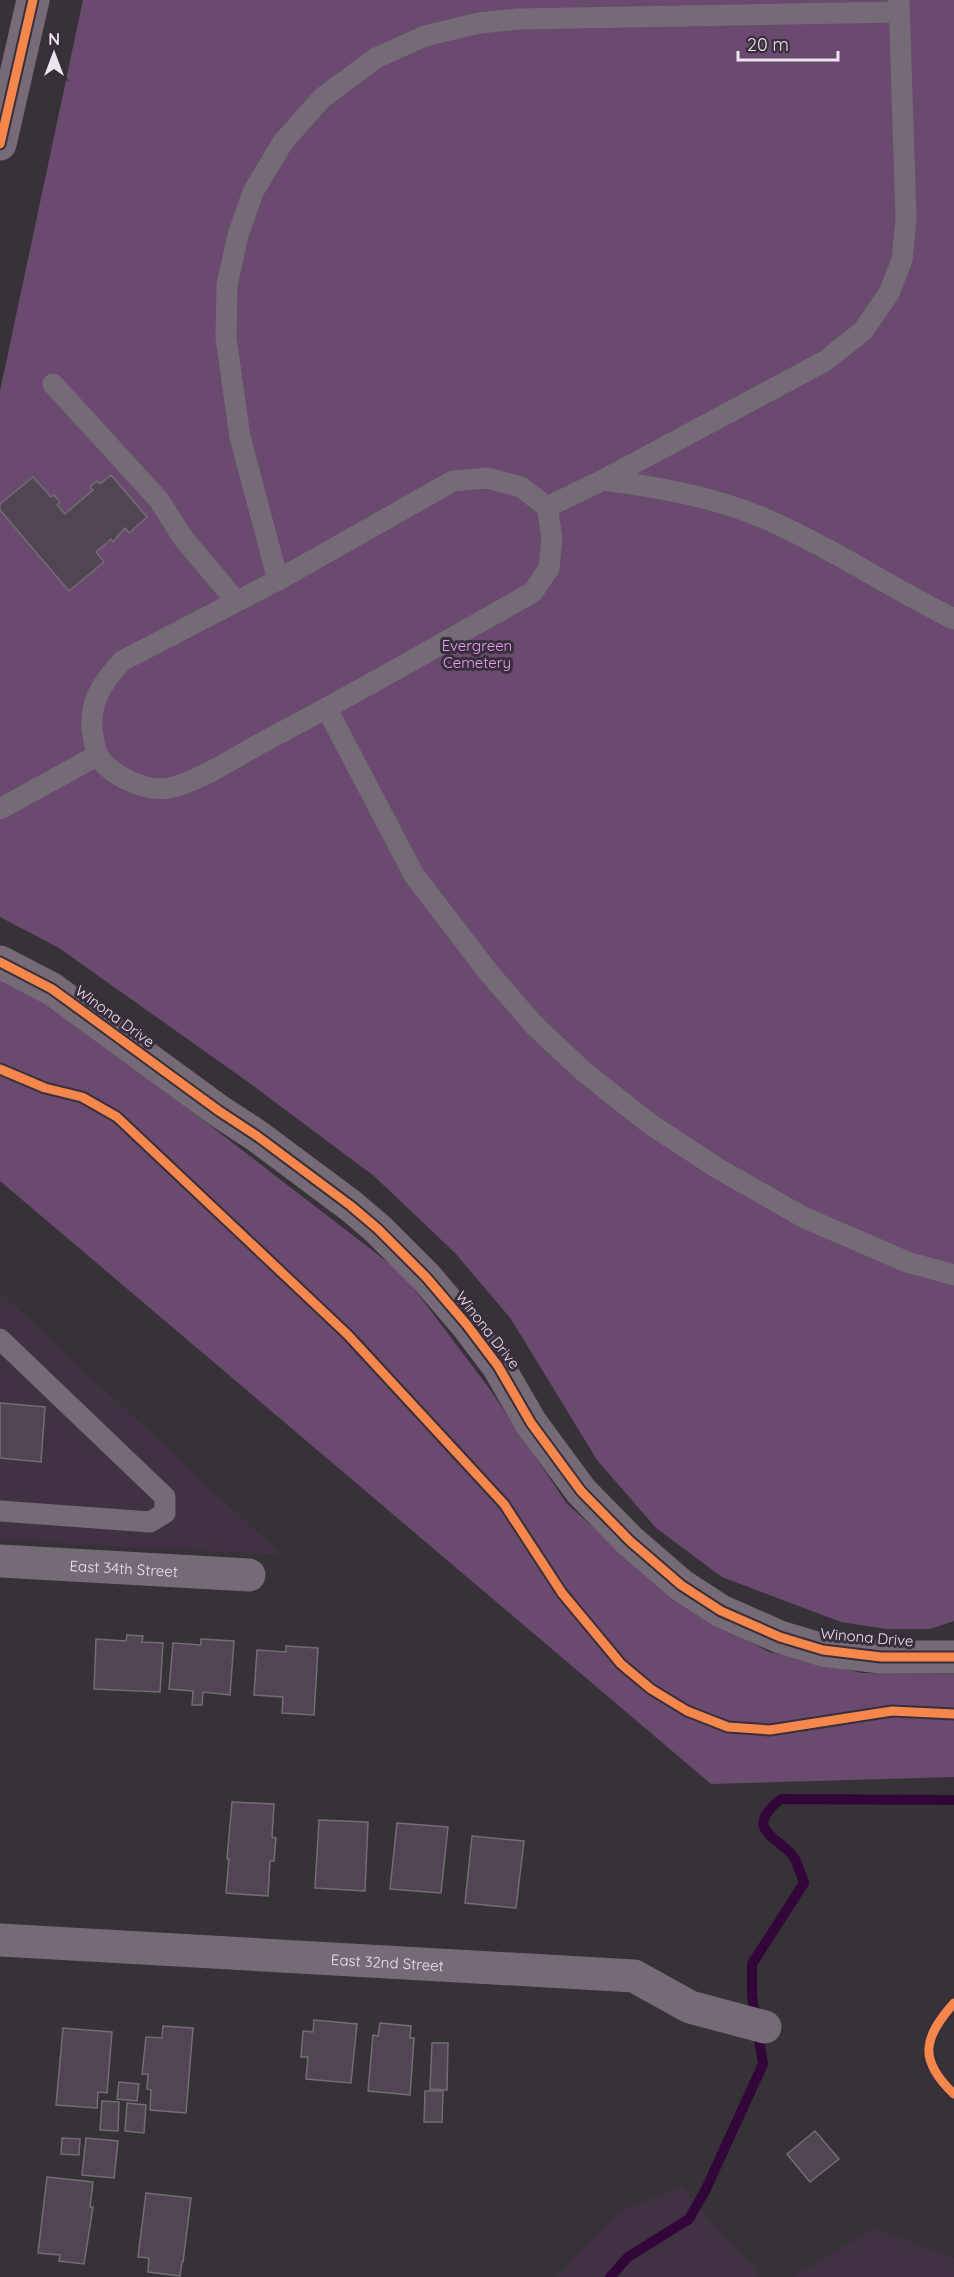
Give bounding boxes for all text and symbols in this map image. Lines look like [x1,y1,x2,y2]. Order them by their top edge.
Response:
north arrow [24,24,84,84]
scale bar [738,24,838,62]
text: N [48,29,60,49]
text: 20 m [747,33,789,56]
park label: Evergreen Cemetery [442,636,512,672]
street label: Winona Drive [72,981,158,1051]
street label: Winona Drive [452,1287,524,1373]
street label: East 34th Street [69,1555,178,1580]
street label: Winona Drive [820,1623,914,1651]
street label: East 32nd Street [330,1949,444,1975]

